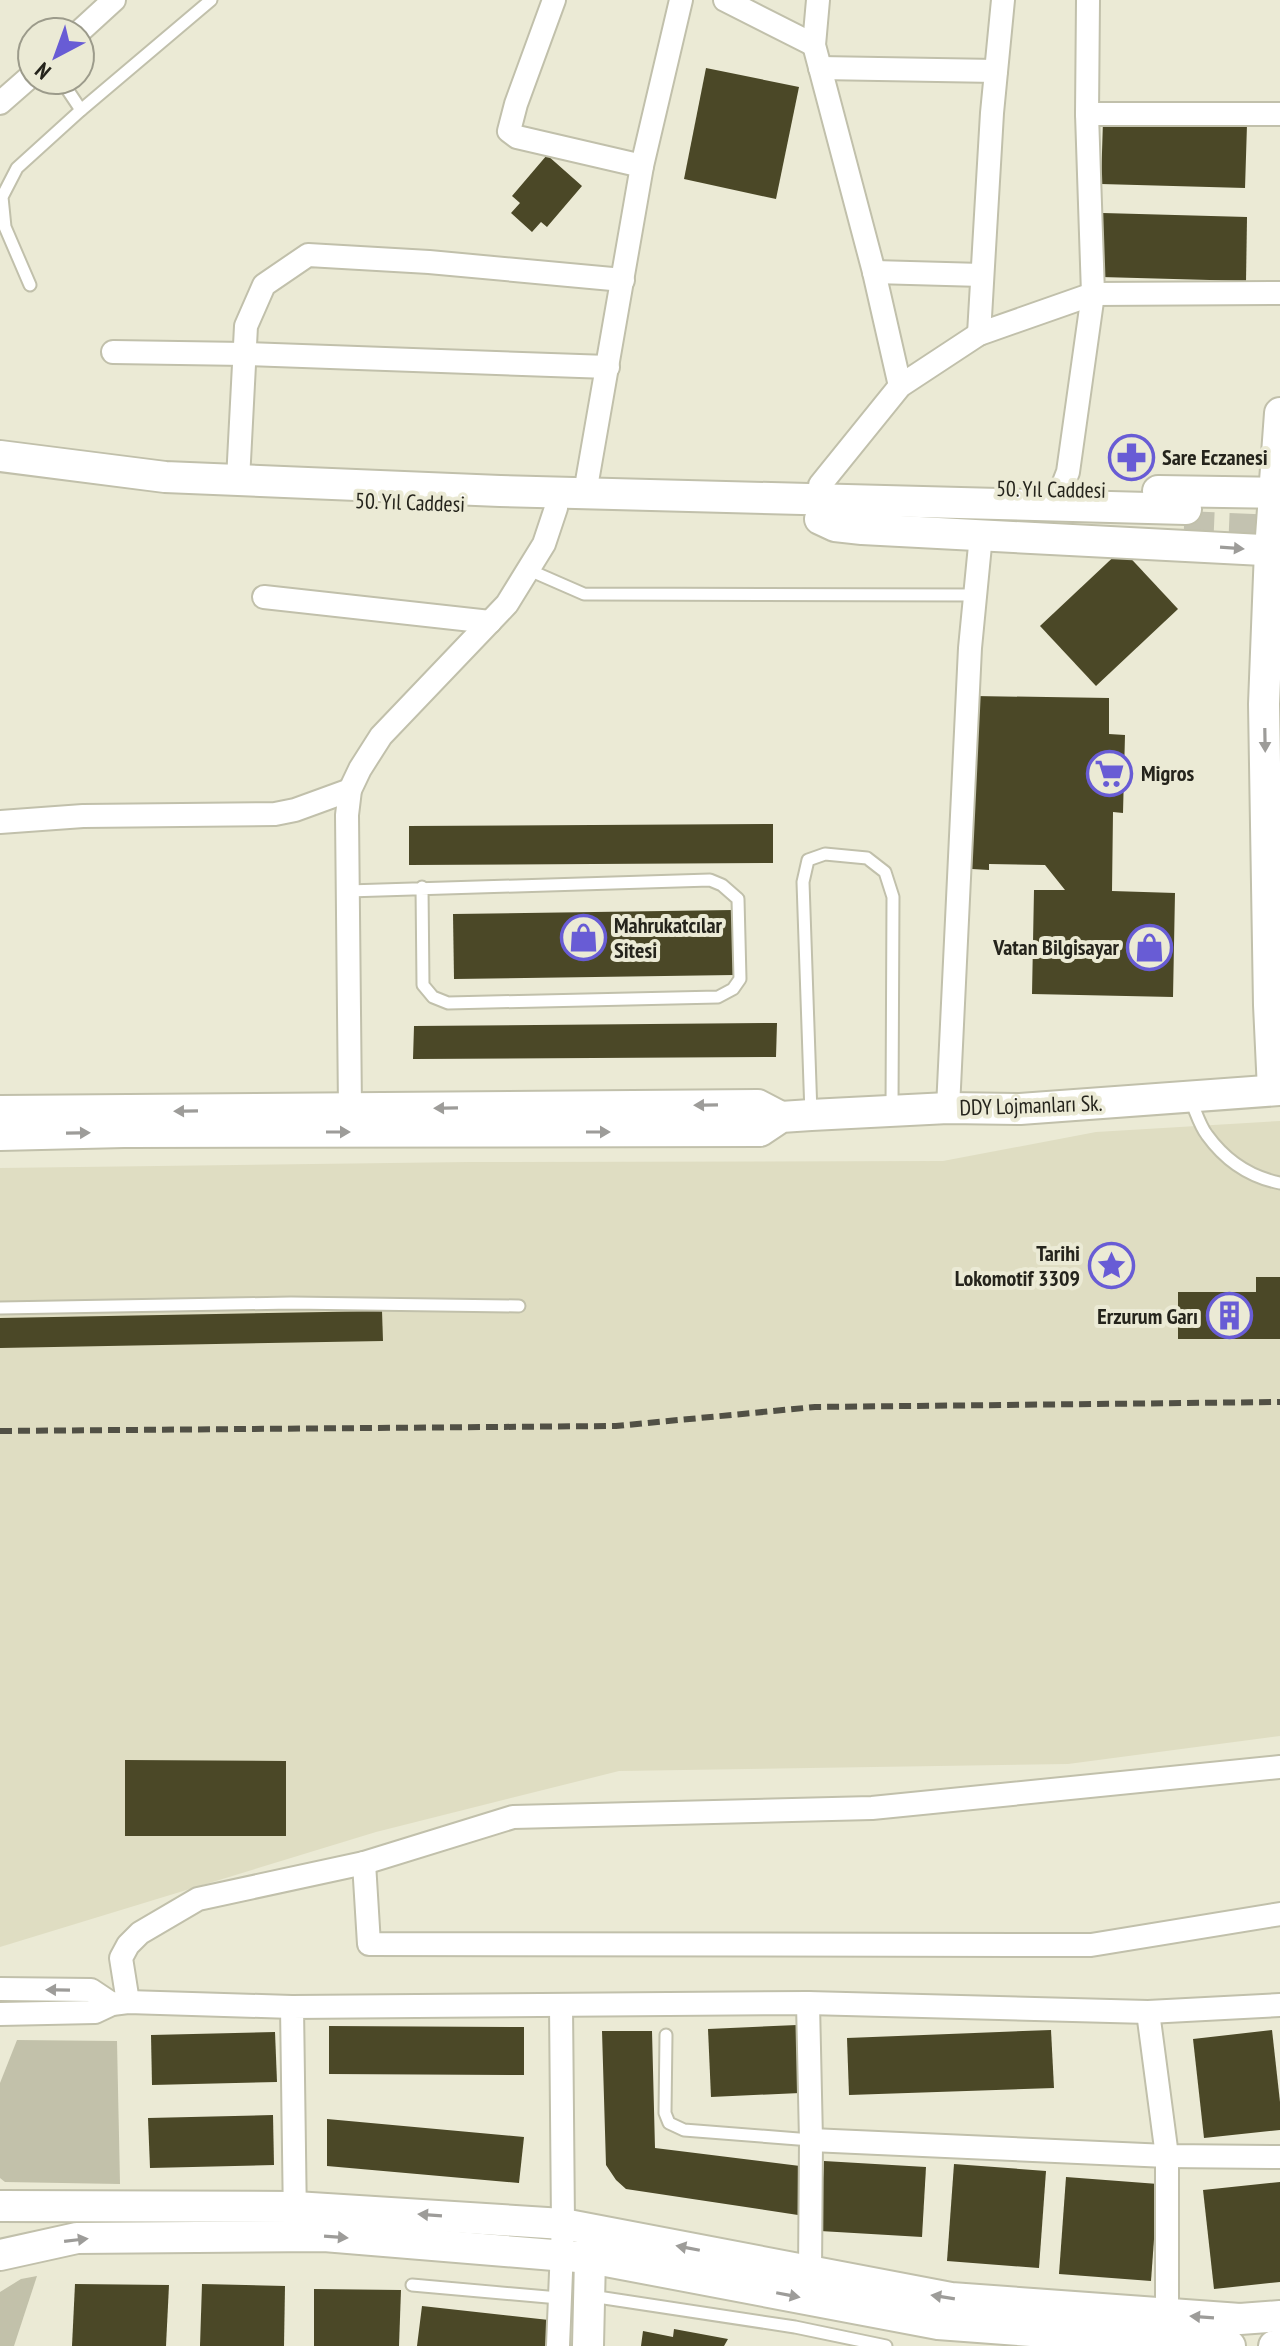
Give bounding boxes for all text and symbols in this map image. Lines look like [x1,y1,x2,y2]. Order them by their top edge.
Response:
north arrow [16,16,96,96]
text: N [29,57,57,86]
pharmacy icon: Sare Eczanesi [1107,433,1155,481]
place label: Sare Eczanesi [1162,443,1268,471]
street label: 50. Yıl Caddesi [996,474,1106,504]
street label: 50. Yıl Caddesi [355,486,465,518]
one-way arrow [1220,542,1245,555]
one-way arrow [1258,728,1271,753]
supermarket icon: Migros [1086,749,1134,797]
place label: Migros [1141,759,1195,787]
place label: Mahrukatcılar Sitesi [614,911,722,964]
shop icon: Mahrukatcılar Sitesi [559,914,607,962]
shop icon: Vatan Bilgisayar [1126,923,1174,971]
place label: Vatan Bilgisayar [992,933,1120,961]
street label: DDY Lojmanları Sk. [959,1089,1103,1121]
one-way arrow [693,1099,718,1111]
one-way arrow [433,1102,458,1114]
one-way arrow [173,1104,198,1117]
one-way arrow [326,1126,351,1138]
one-way arrow [586,1126,611,1138]
one-way arrow [66,1127,91,1139]
place label: Tarihi Lokomotif 3309 [955,1239,1080,1292]
place icon: Tarihi Lokomotif 3309 [1087,1242,1135,1290]
building icon: Erzurum Garı [1205,1292,1253,1340]
place label: Erzurum Garı [1097,1302,1198,1330]
one-way arrow [45,1984,70,1996]
one-way arrow [417,2209,442,2222]
one-way arrow [324,2231,349,2244]
one-way arrow [64,2233,89,2246]
one-way arrow [675,2241,700,2254]
one-way arrow [775,2290,800,2302]
one-way arrow [930,2290,955,2302]
one-way arrow [1189,2310,1214,2323]

